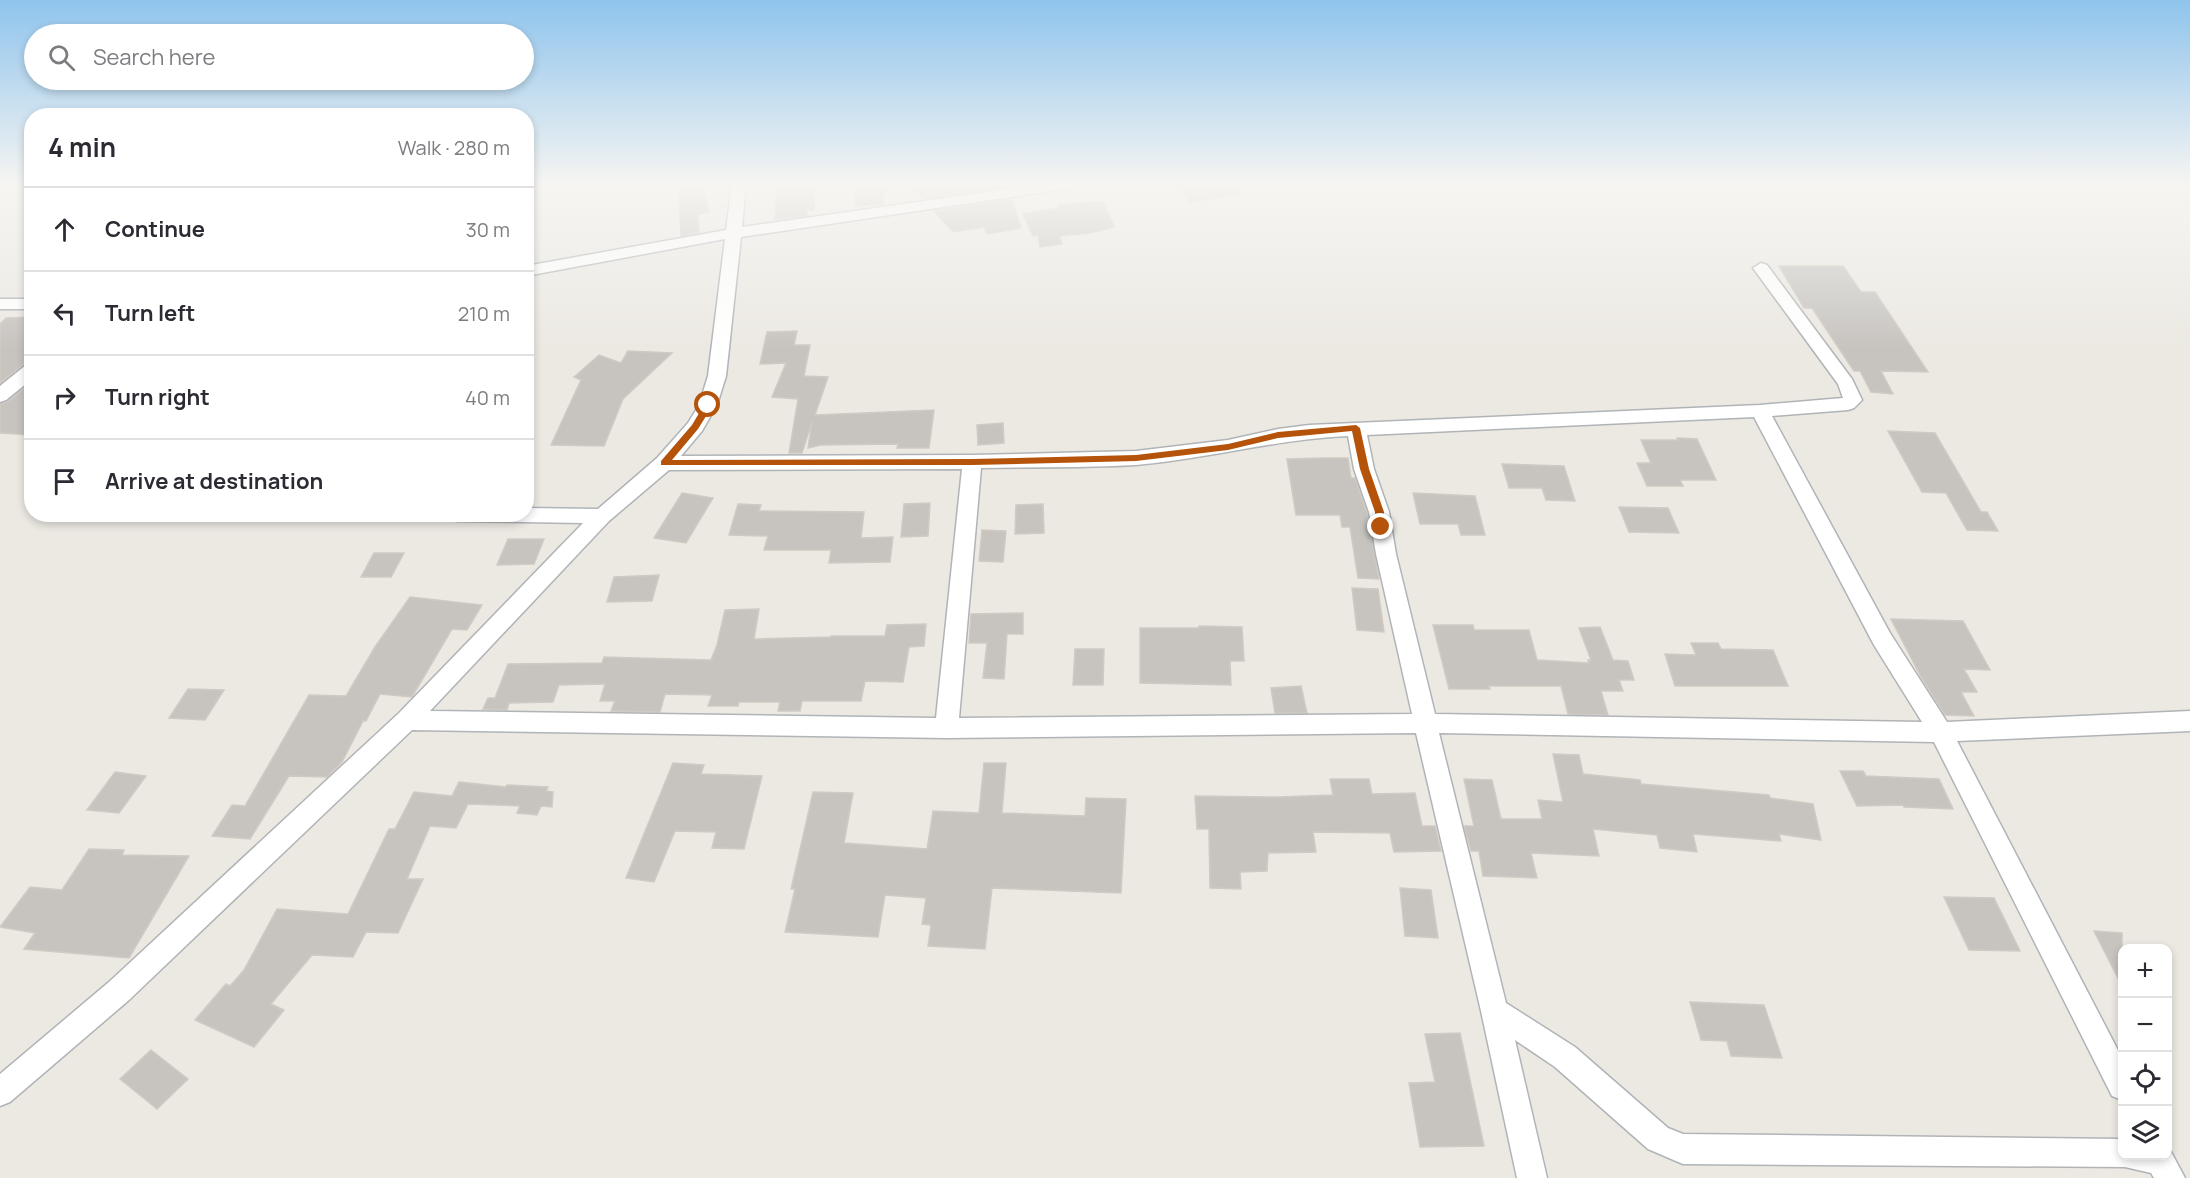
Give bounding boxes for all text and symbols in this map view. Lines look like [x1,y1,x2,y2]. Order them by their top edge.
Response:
search box [24,24,534,90]
icon: search [45,41,78,74]
text: Search here [93,42,215,72]
text: 4 min [48,129,116,165]
text: Walk · 280 m [398,134,510,161]
icon: ahead [48,213,81,246]
text: Continue [105,214,205,244]
text: 30 m [466,216,510,243]
icon: left [48,297,81,330]
text: Turn left [105,298,195,328]
text: 210 m [458,300,510,327]
icon: right [48,381,81,414]
text: Turn right [105,382,210,412]
text: 40 m [465,384,510,411]
route start [694,391,720,417]
icon: arrive [48,465,81,498]
text: Arrive at destination [105,466,323,496]
route end [1367,513,1393,539]
map controls [2118,944,2172,1160]
button: + [2118,944,2172,998]
button: − [2118,998,2172,1052]
button: locate [2118,1052,2172,1106]
button: layers [2118,1106,2172,1160]

